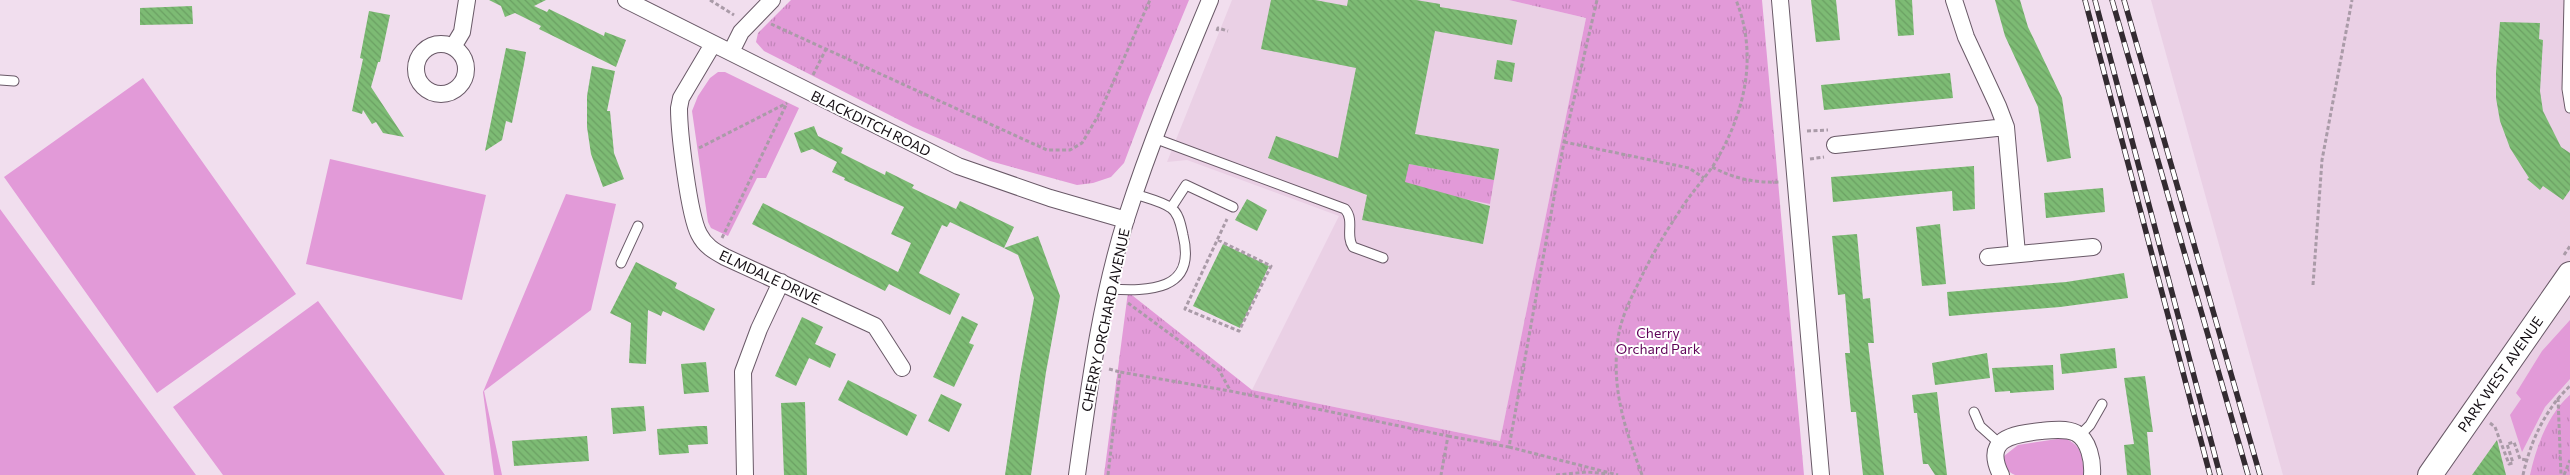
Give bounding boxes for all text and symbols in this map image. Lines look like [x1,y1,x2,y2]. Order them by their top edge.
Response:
street label: BLACKDITCH ROAD [808,87,934,159]
street label: CHERRY ORCHARD AVENUE [1077,227,1133,413]
street label: ELMDALE DRIVE [717,246,823,308]
street label: PARK WEST AVENUE [2454,313,2546,435]
park label: Cherry Orchard Park [1616,324,1701,357]

